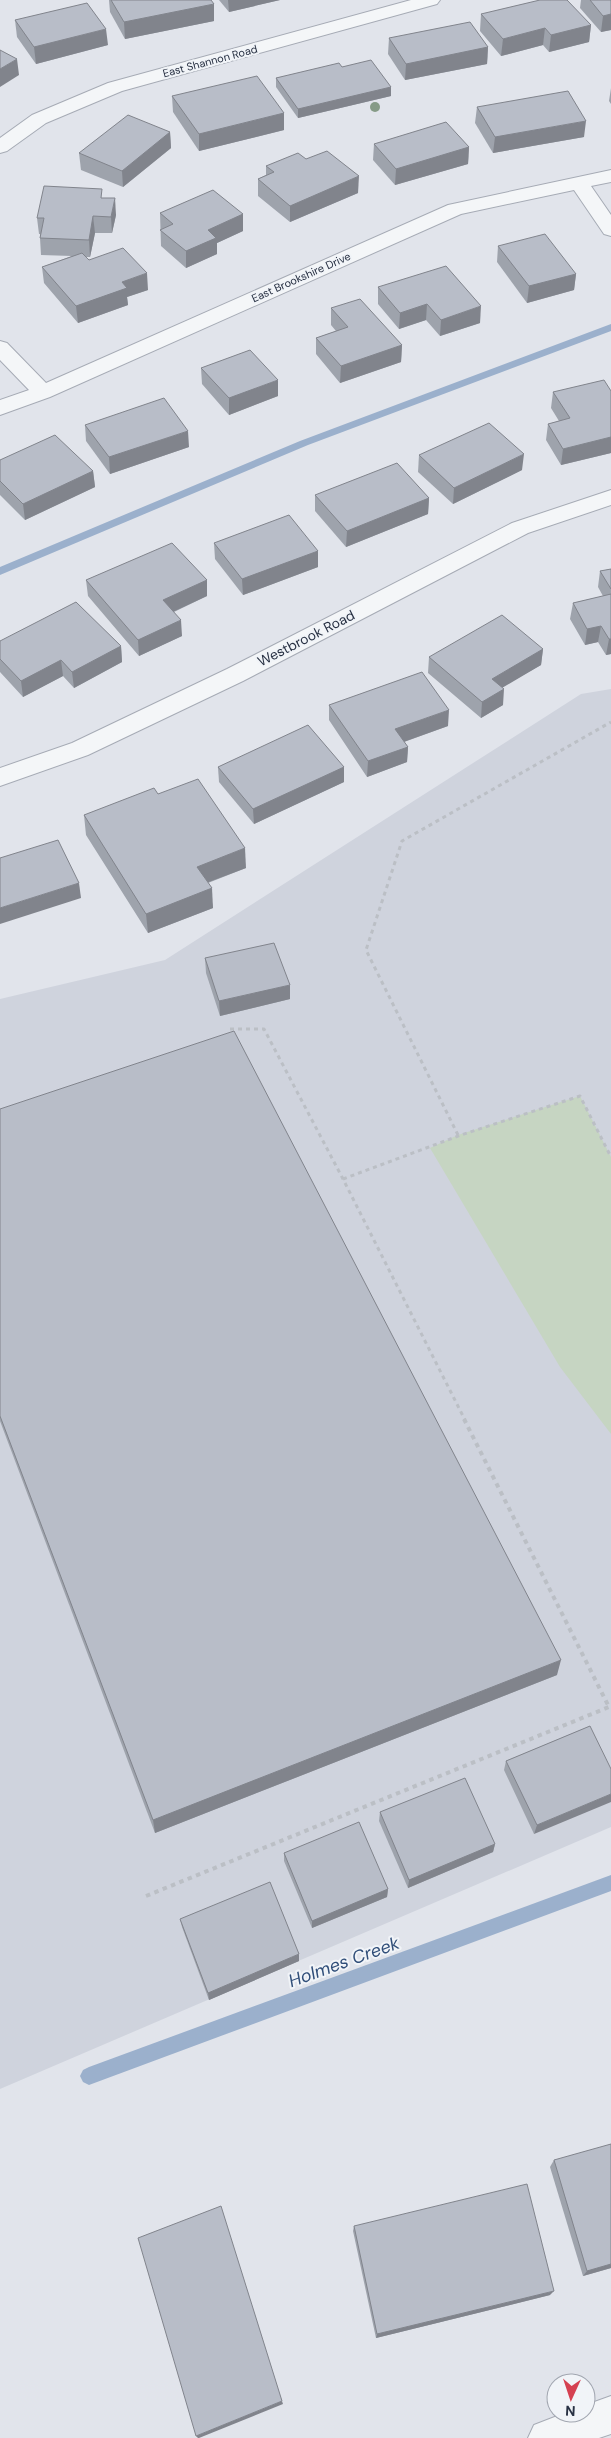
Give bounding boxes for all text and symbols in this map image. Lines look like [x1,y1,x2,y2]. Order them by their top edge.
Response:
street label: East Shannon Road [161,42,259,80]
street label: East Brookshire Drive [249,249,353,305]
street label: Westbrook Road [254,606,358,670]
water label: Holmes Creek [285,1931,404,1993]
north arrow [546,2373,596,2423]
text: N [565,2402,576,2420]

